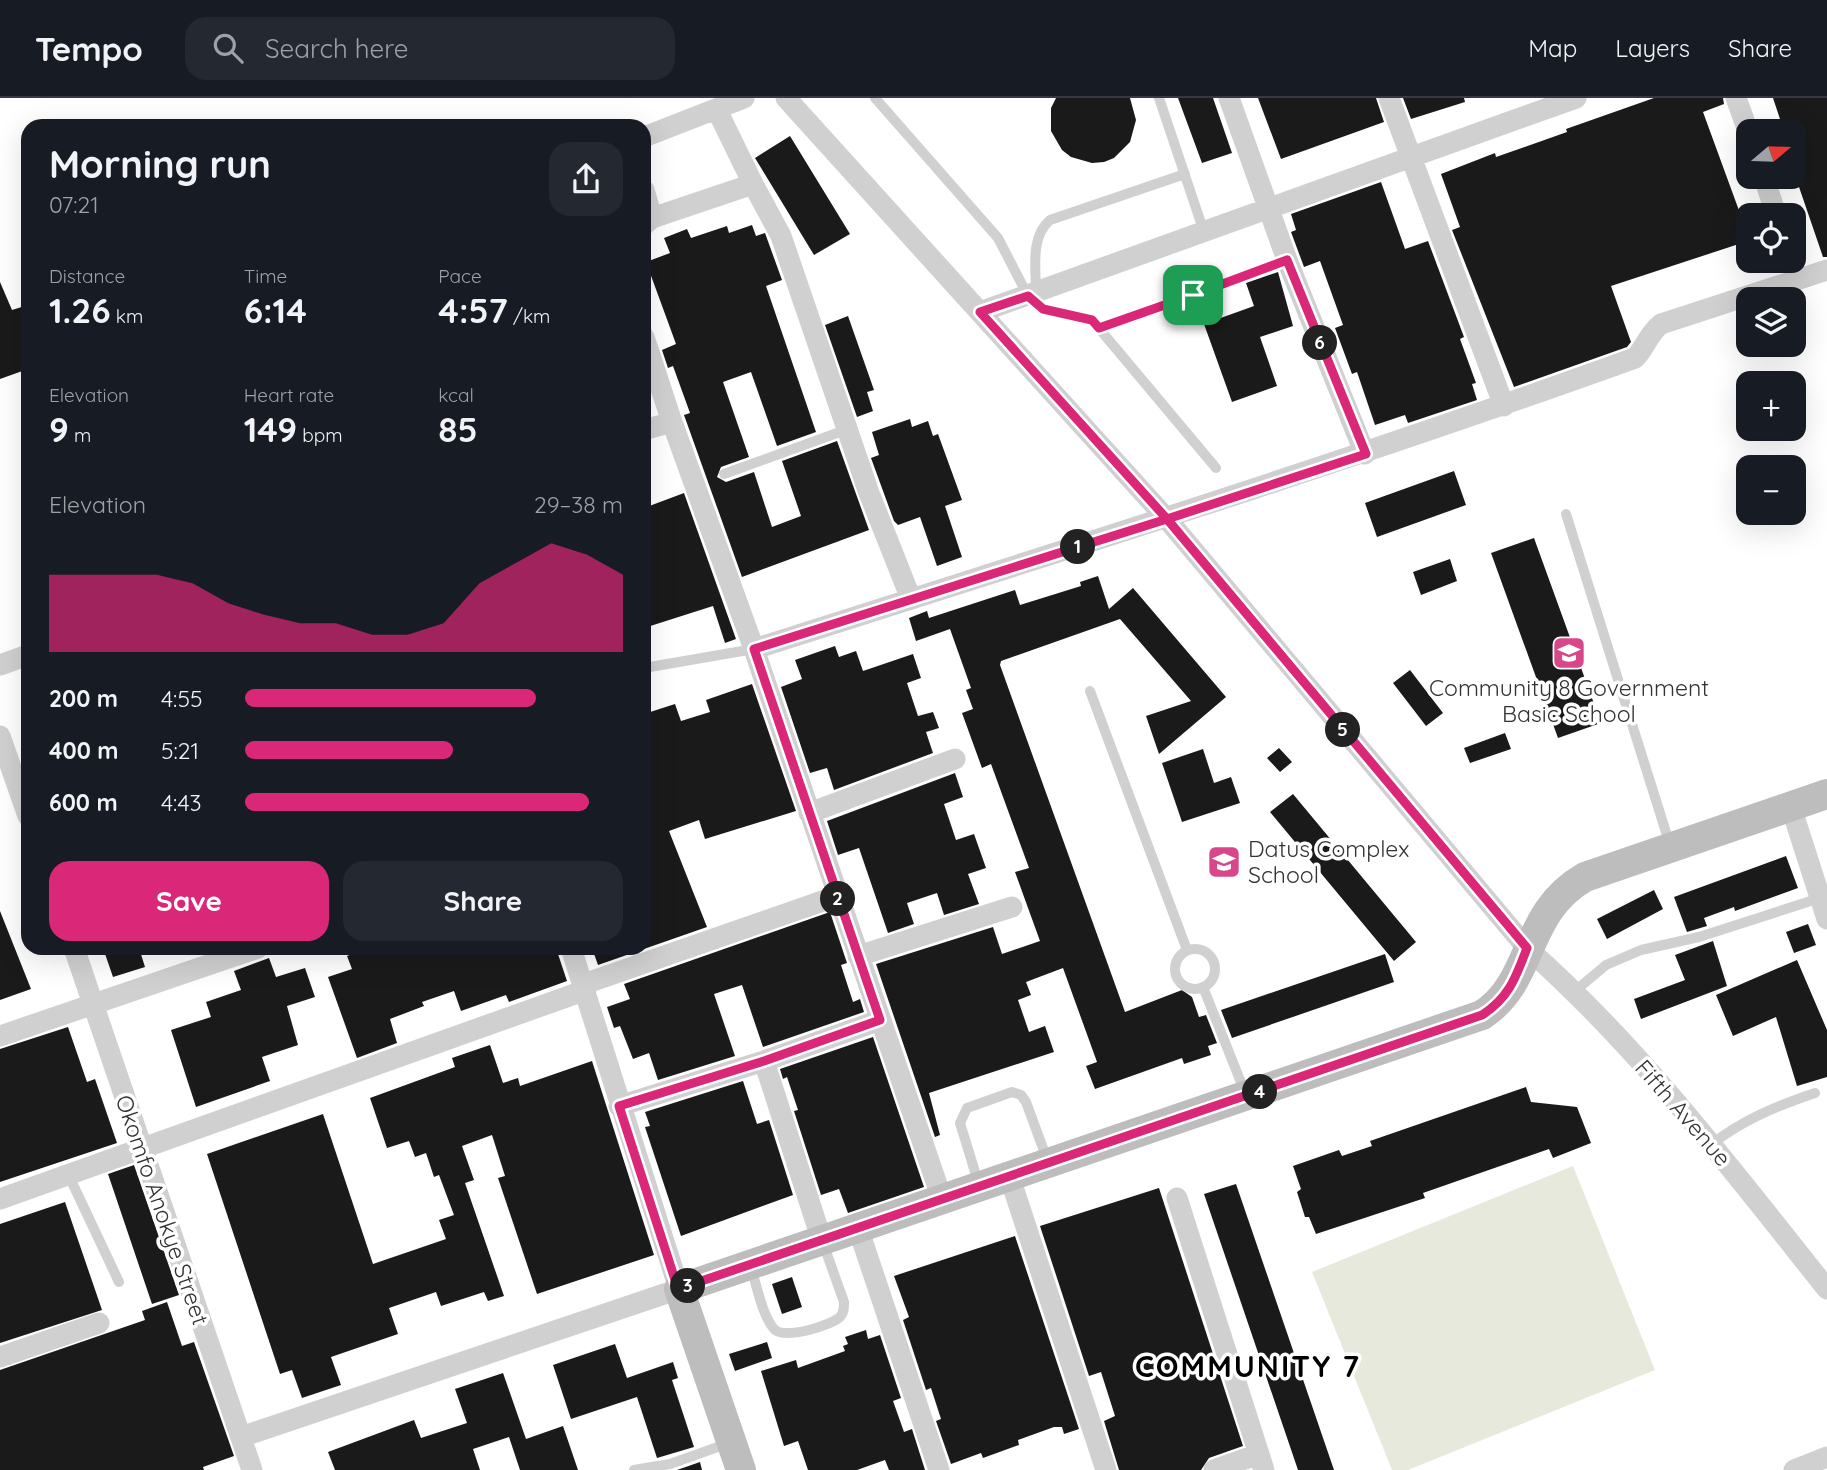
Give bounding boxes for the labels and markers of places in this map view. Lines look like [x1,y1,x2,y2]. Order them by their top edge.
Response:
pin [1163,265,1223,325]
pin: 6 [1302,326,1338,360]
pin: 1 [1060,530,1096,564]
school or university icon: Community 8 Government Basic School [1550,634,1588,672]
place label: Community 8 Government Basic School [1429,673,1709,728]
pin: 5 [1326,712,1360,748]
place label: Datus Complex School [1248,834,1409,889]
school or university icon: Datus Complex School [1205,843,1243,881]
pin: 2 [820,882,856,916]
pin: 4 [1242,1074,1278,1110]
pin: 3 [670,1268,706,1304]

